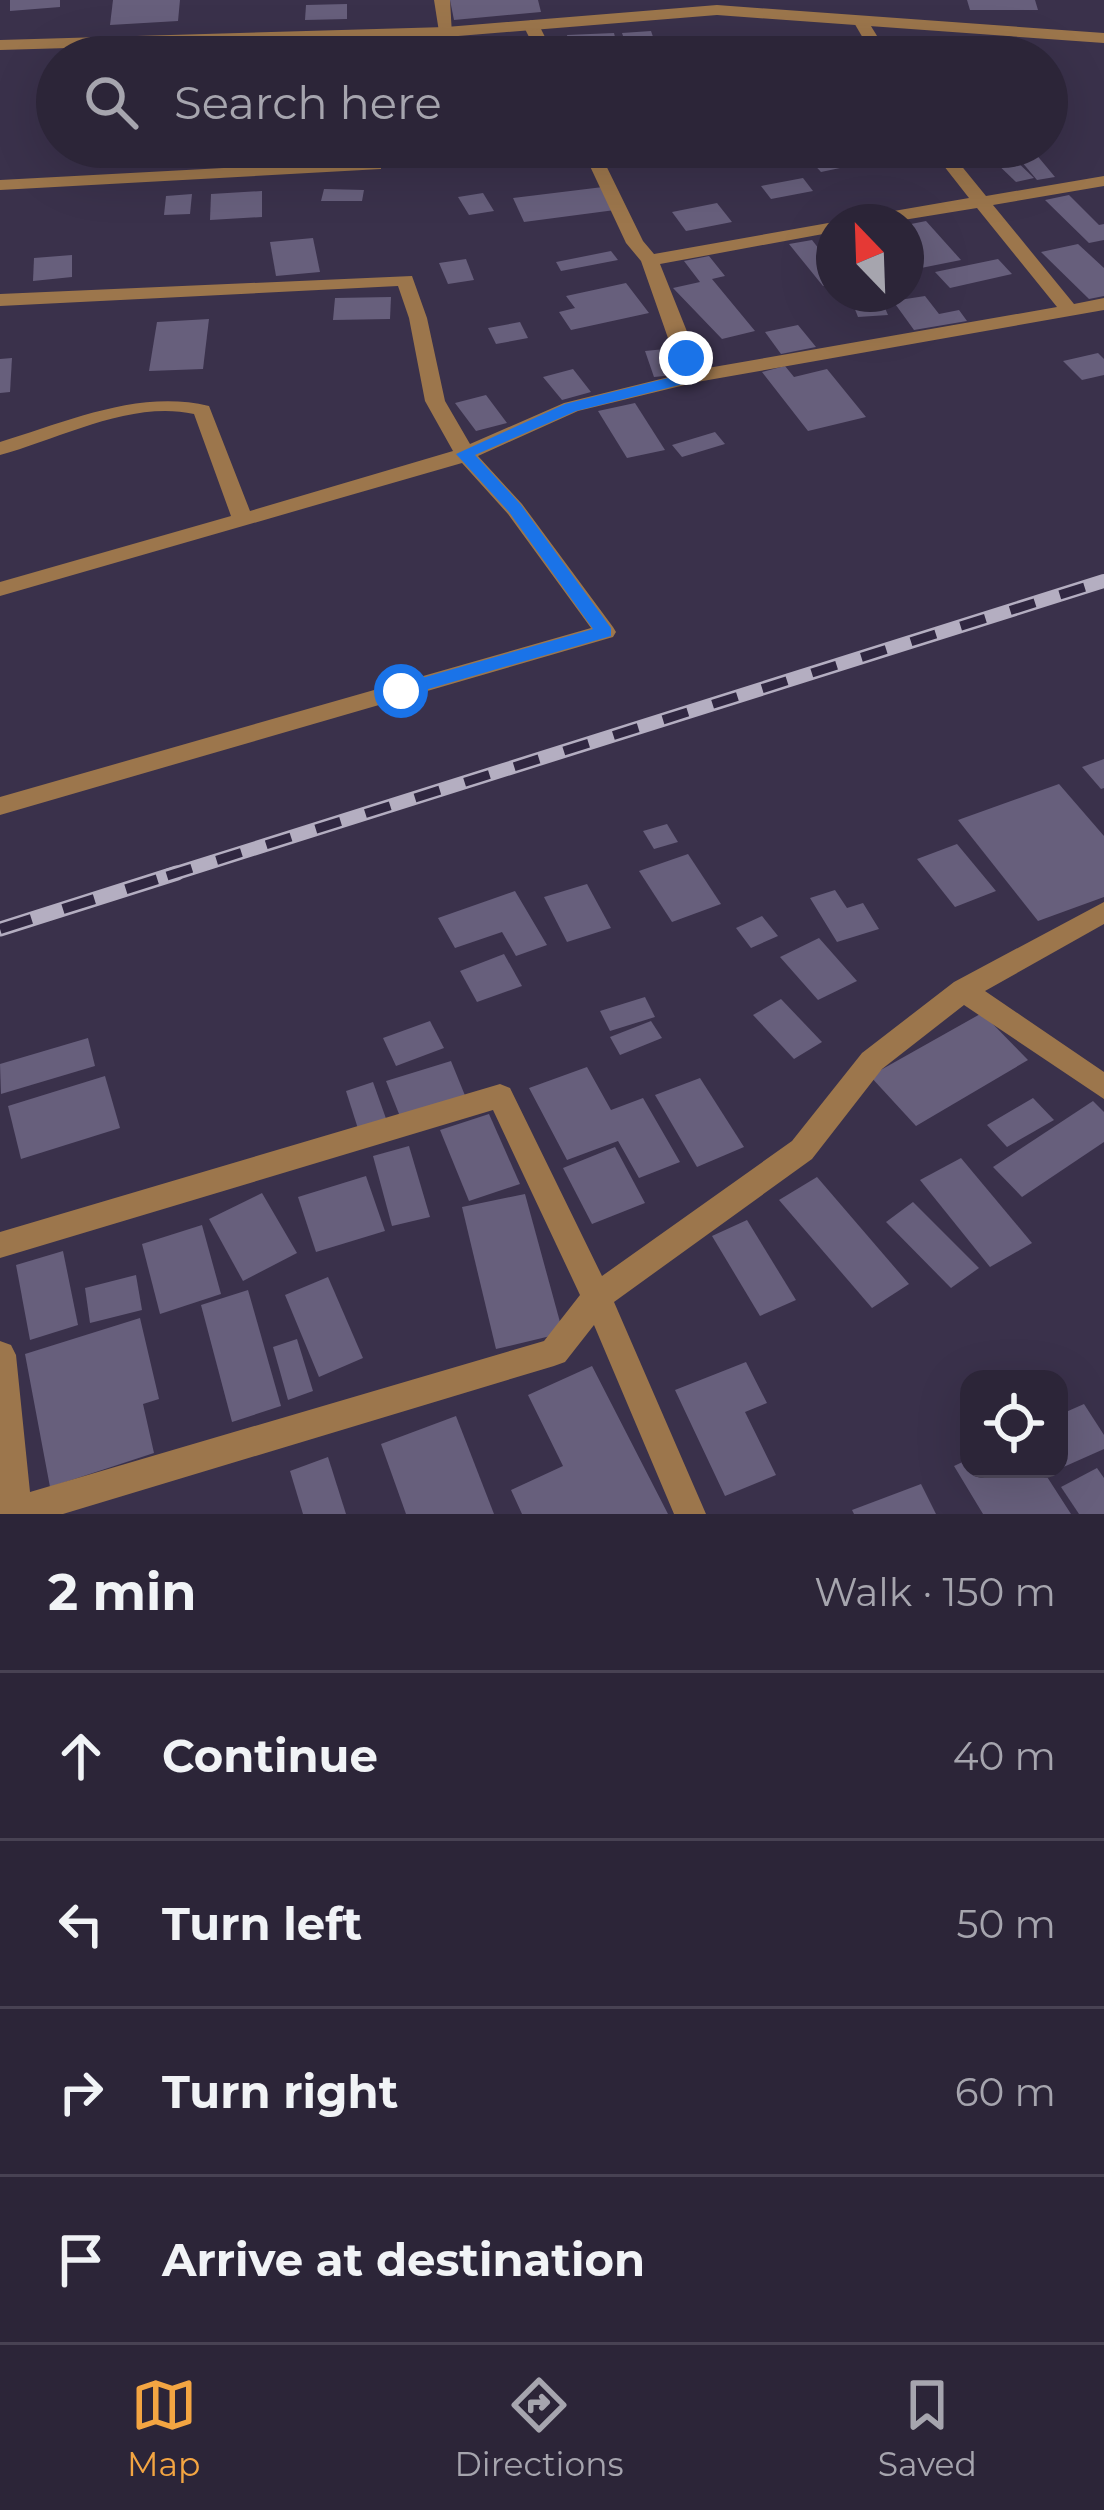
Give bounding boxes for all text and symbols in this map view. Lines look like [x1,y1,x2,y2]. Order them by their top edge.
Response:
search box [36,36,1068,168]
icon: search [78,69,144,135]
text: Search here [174,75,442,130]
north arrow [816,204,924,312]
route end [659,331,713,385]
route start [374,664,428,718]
map controls [960,1370,1068,1478]
button: locate [960,1370,1068,1478]
text: 2 min [48,1561,197,1623]
text: Walk · 150 m [814,1568,1056,1616]
icon: ahead [48,1723,114,1789]
text: Continue [162,1728,378,1783]
text: 40 m [953,1732,1056,1780]
icon: left [48,1891,114,1957]
text: Turn left [162,1896,362,1951]
text: 50 m [957,1900,1056,1948]
icon: right [48,2059,114,2125]
text: Turn right [162,2064,398,2119]
text: 60 m [955,2068,1056,2116]
icon: arrive [48,2227,114,2293]
text: Arrive at destination [162,2232,645,2287]
tab: Map [127,2372,200,2484]
tab: Directions [455,2372,624,2484]
tab: Saved [878,2372,977,2484]

